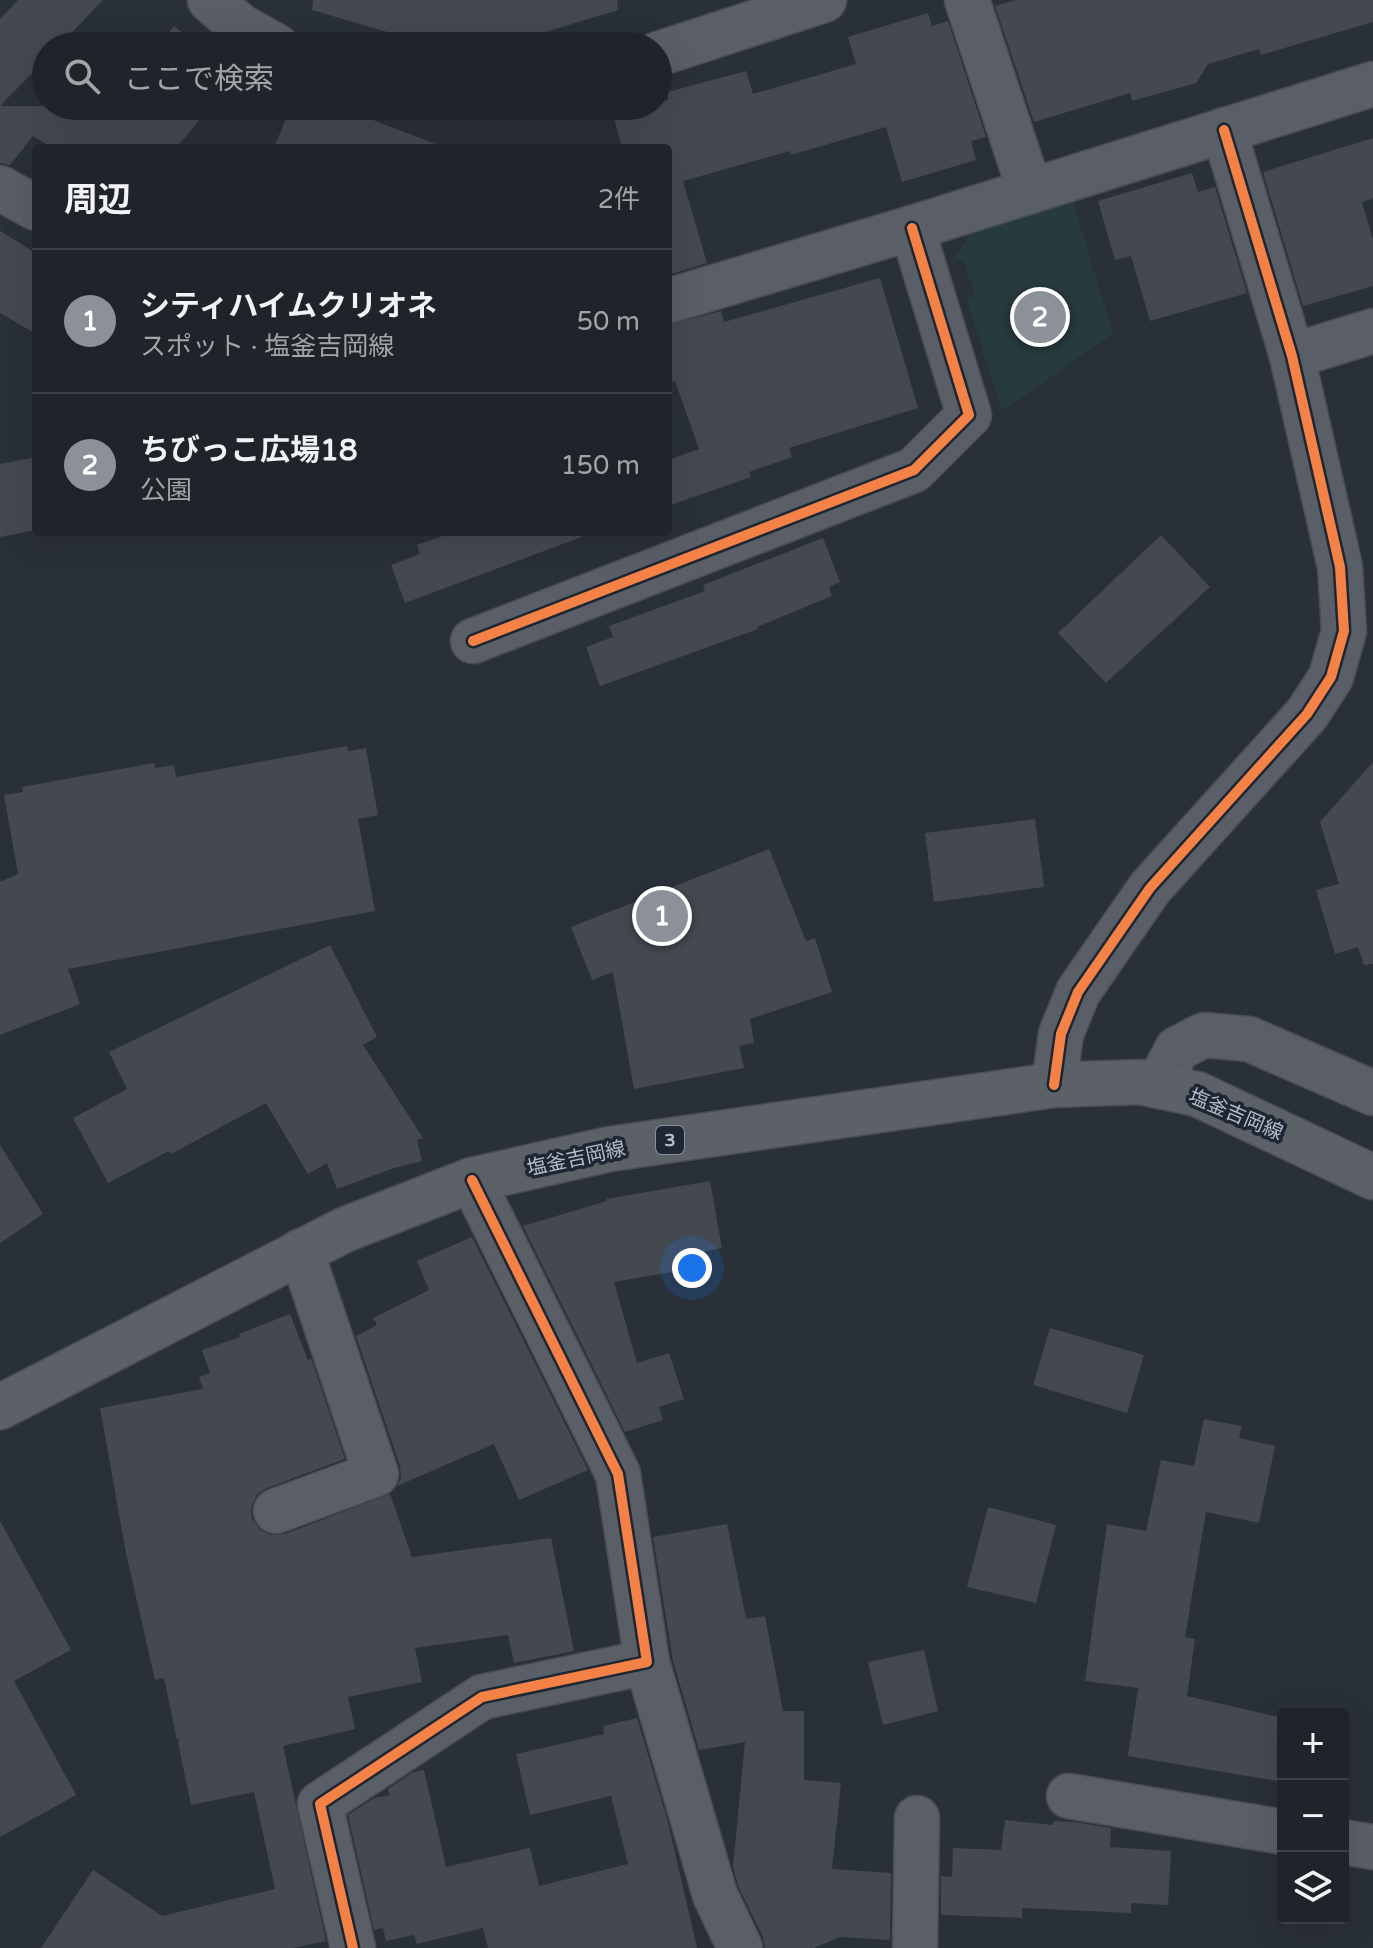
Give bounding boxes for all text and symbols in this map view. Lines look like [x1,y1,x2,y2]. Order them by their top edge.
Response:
search box [32,32,672,120]
icon: search [60,54,104,98]
text: ここで検索 [124,61,274,98]
text: 周辺 [64,180,132,221]
text: 2件 [598,184,640,215]
pin: 2 [1014,287,1066,347]
text: シティハイムクリオネ [140,288,437,325]
text: 1 [82,306,98,337]
text: 50 m [577,306,640,337]
text: スポット · 塩釜吉岡線 [140,331,394,362]
text: ちびっこ広場18 [140,432,358,469]
text: 2 [82,450,98,481]
text: 150 m [560,450,640,481]
text: 公園 [140,475,192,506]
pin: 1 [636,886,688,946]
street label: 塩釜吉岡線 [1185,1084,1286,1146]
road number: 3 [656,1126,684,1154]
street label: 塩釜吉岡線 [525,1137,628,1181]
your location [672,1248,712,1288]
map controls [1277,1708,1349,1924]
button: + [1277,1708,1349,1780]
button: − [1277,1780,1349,1852]
button: layers [1277,1852,1349,1924]

